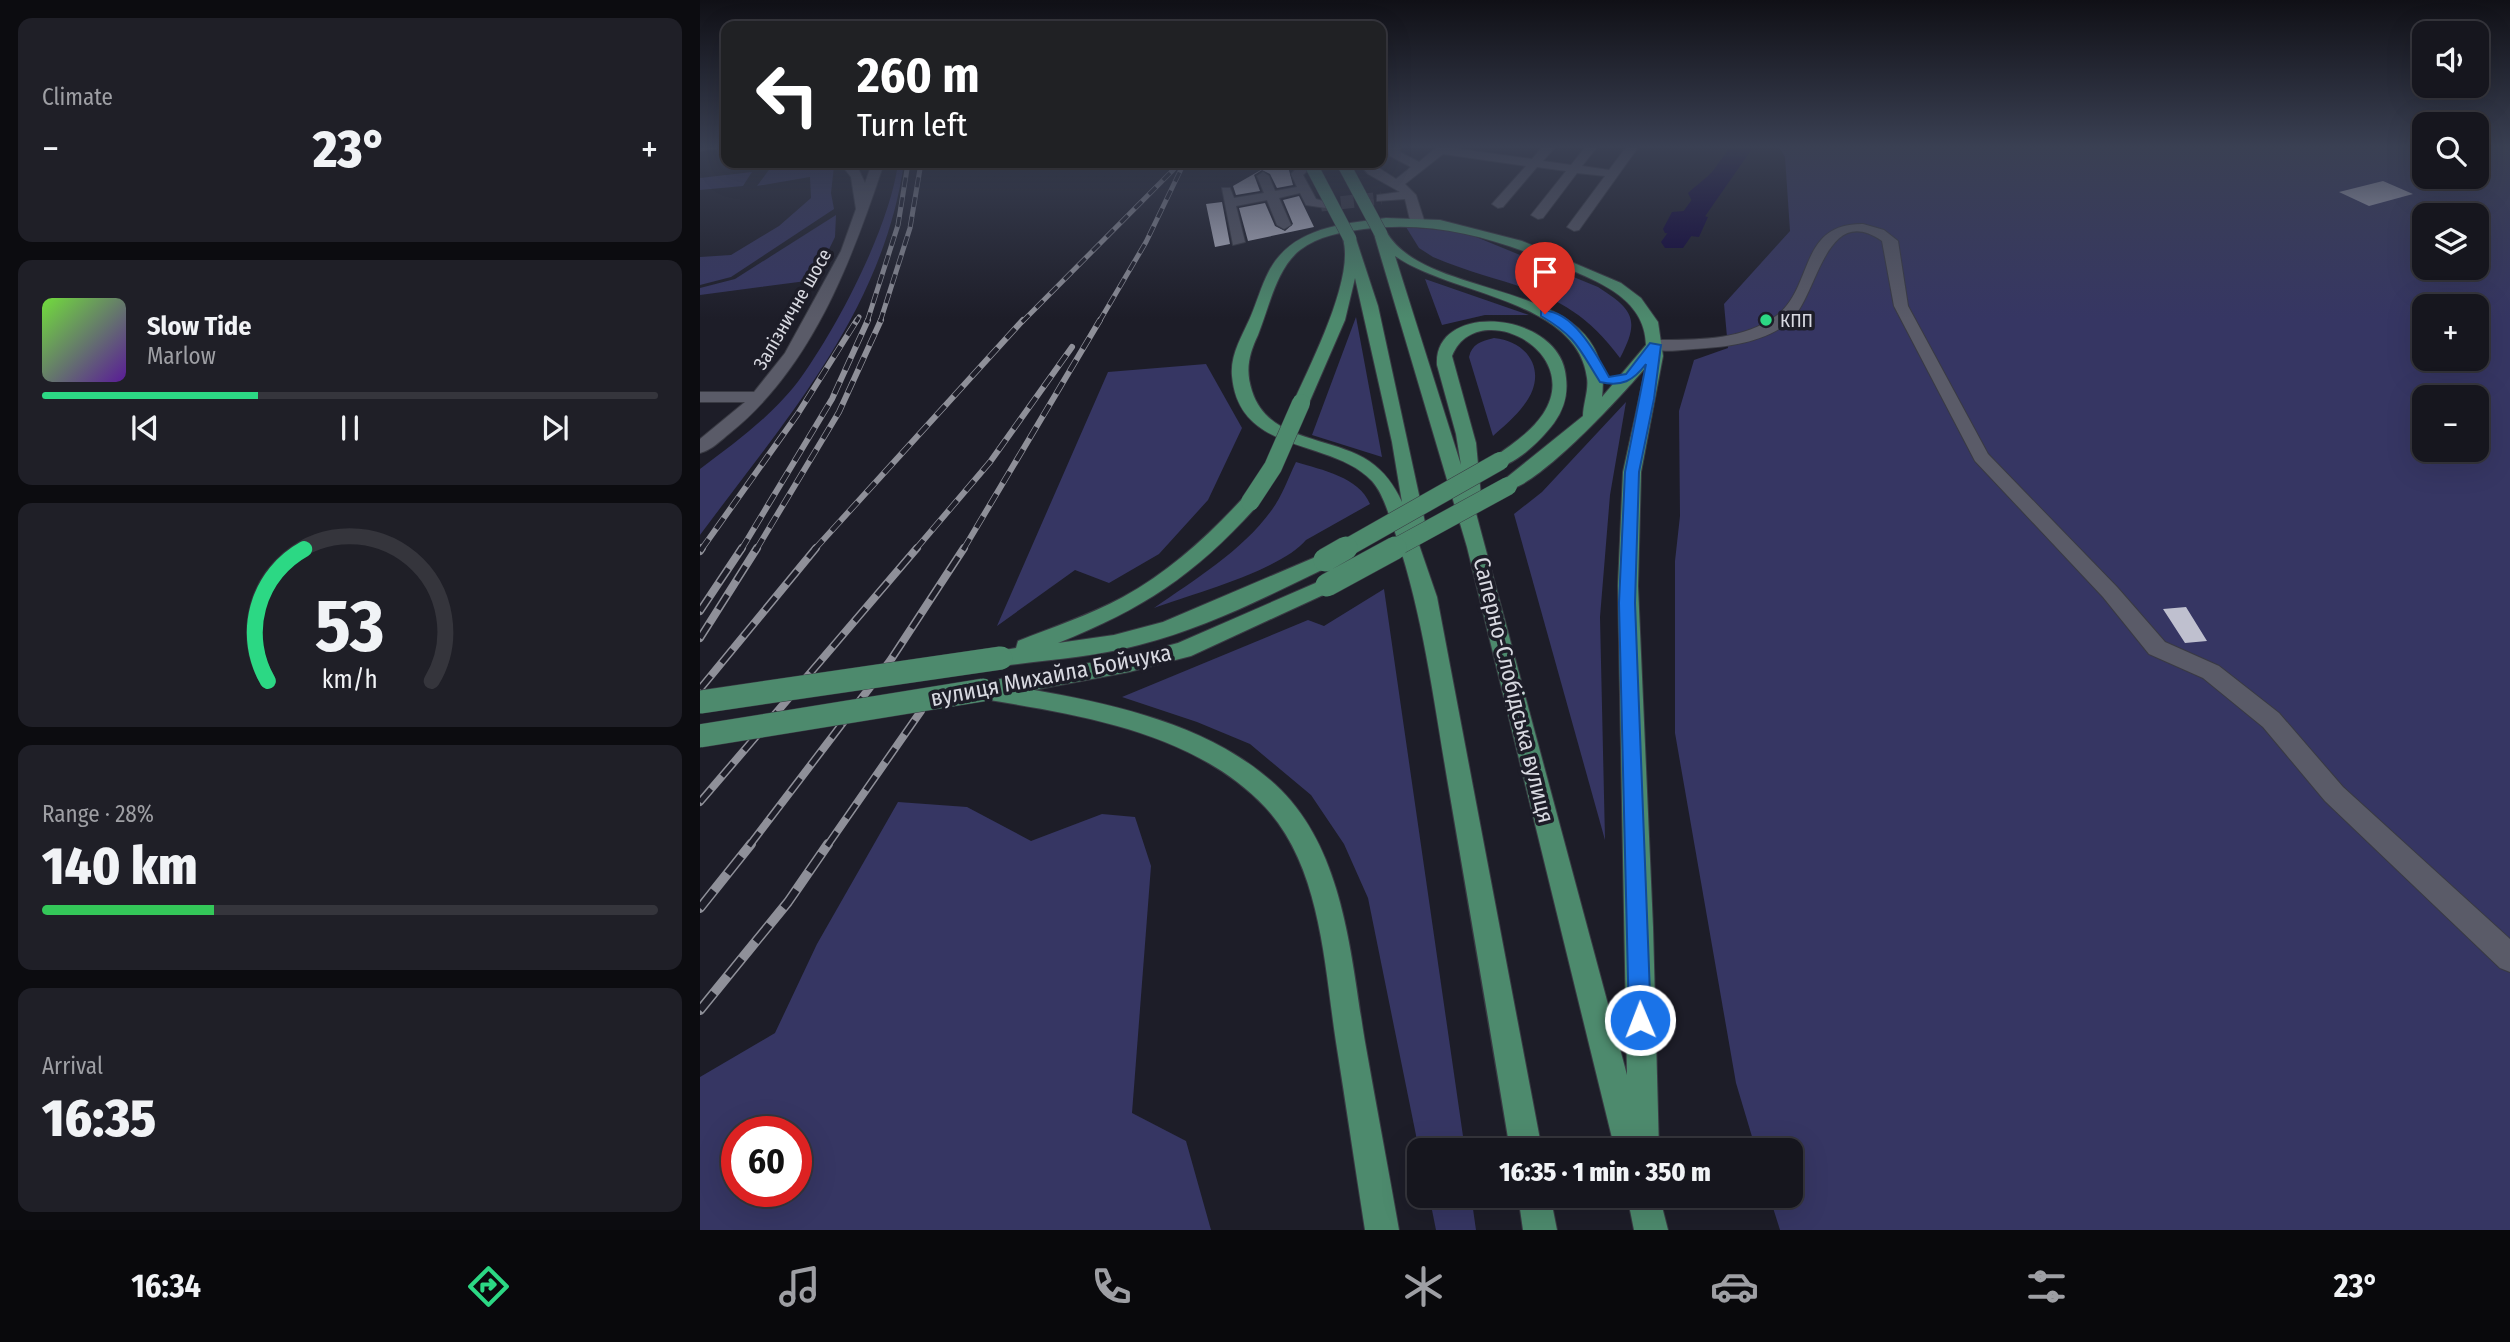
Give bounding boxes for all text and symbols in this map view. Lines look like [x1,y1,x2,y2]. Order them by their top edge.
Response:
map controls [2412,21,2489,462]
button: sound [2412,21,2489,98]
text: 260 m [857,46,980,105]
icon: left [742,49,833,140]
text: Climate [42,83,113,111]
text: Turn left [857,106,967,144]
button: search [2412,112,2489,189]
text: 23° [313,118,387,181]
text: − [42,126,59,172]
text: + [641,126,658,172]
button: layers [2412,203,2489,280]
pin [1515,242,1575,314]
street label: Залізничне шосе [749,245,836,374]
icon: arrive [1526,253,1564,291]
button: + [2412,294,2489,371]
place label: КПП [1780,309,1813,332]
text: Slow Tide [147,311,251,342]
marker: КПП [1758,312,1774,328]
text: Marlow [147,342,216,370]
button: − [2412,385,2489,462]
icon: previous [126,409,164,447]
icon: pause [331,409,369,447]
icon: next [536,409,574,447]
street label: Саперно-Слобідська вулиця [1467,554,1561,826]
text: 53 [315,583,385,670]
street label: вулиця Михайла Бойчука [928,638,1174,712]
text: km/h [322,665,378,695]
text: Range · 28% [42,800,154,828]
text: 140 km [42,835,198,898]
position arrow [1603,983,1677,1057]
text: Arrival [42,1052,103,1080]
text: 16:35 [42,1087,156,1150]
speed limit sign: 60 [721,1116,812,1207]
text: 16:35 · 1 min · 350 m [1499,1157,1711,1188]
icon: directions [464,1262,513,1311]
icon: music [775,1262,824,1311]
icon: phone [1087,1262,1136,1311]
icon: climate [1399,1262,1448,1311]
icon: car [1710,1262,1759,1311]
icon: filters [2022,1262,2071,1311]
text: 16:34 [131,1267,201,1305]
text: 23° [2334,1267,2379,1305]

